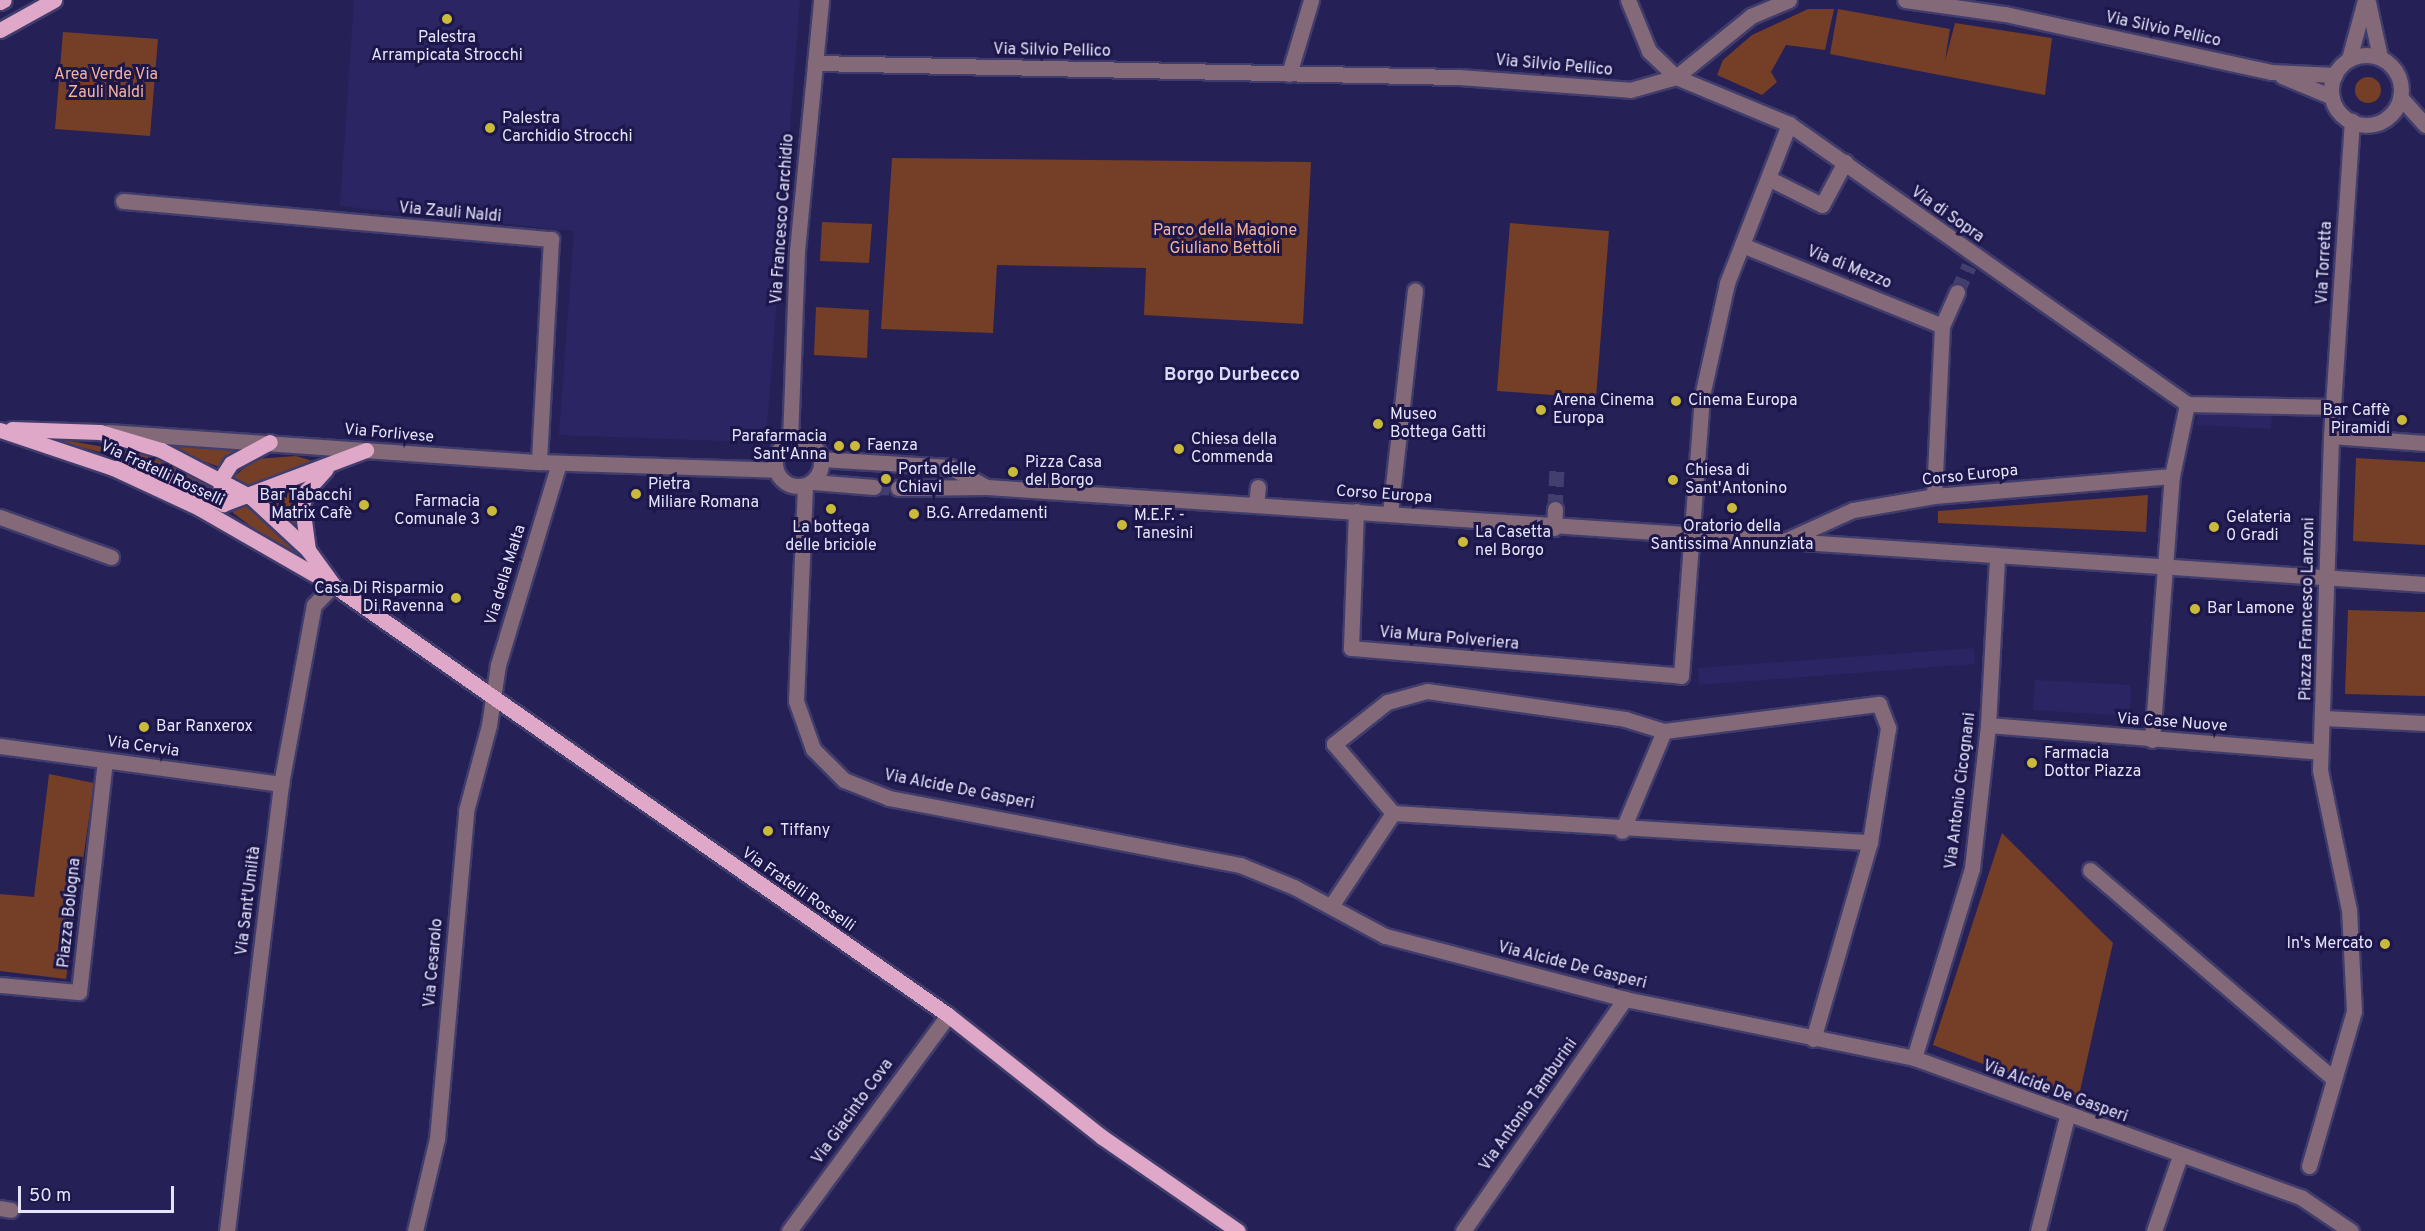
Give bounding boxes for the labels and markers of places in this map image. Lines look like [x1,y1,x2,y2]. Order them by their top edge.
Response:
marker: Palestra Arrampicata Strocchi [440,12,454,26]
place label: Palestra Arrampicata Strocchi [371,28,523,66]
place label: Palestra Carchidio Strocchi [502,109,633,147]
marker: Palestra Carchidio Strocchi [483,121,497,135]
place label: Arena Cinema Europa [1553,391,1654,429]
place label: Cinema Europa [1688,391,1797,411]
marker: Cinema Europa [1669,394,1683,408]
place label: Bar Caffè Piramidi [2323,401,2390,439]
marker: Arena Cinema Europa [1534,403,1548,417]
place label: Museo Bottega Gatti [1390,405,1486,443]
marker: Bar Caffè Piramidi [2395,413,2409,427]
marker: Museo Bottega Gatti [1371,417,1385,431]
place label: Parafarmacia Sant'Anna [731,427,827,465]
place label: Chiesa della Commenda [1191,430,1277,468]
place label: Faenza [867,436,918,456]
marker: Parafarmacia Sant'Anna [832,439,846,453]
marker: Faenza [848,439,862,453]
marker: Chiesa della Commenda [1172,442,1186,456]
place label: Pizza Casa del Borgo [1025,453,1102,491]
place label: Porta delle Chiavi [898,460,976,498]
place label: Chiesa di Sant'Antonino [1685,461,1787,499]
marker: Pizza Casa del Borgo [1006,465,1020,479]
marker: Porta delle Chiavi [879,472,893,486]
marker: Chiesa di Sant'Antonino [1666,473,1680,487]
place label: Pietra Miliare Romana [648,475,759,513]
place label: Bar Tabacchi Matrix Cafè [259,486,352,524]
marker: Pietra Miliare Romana [629,487,643,501]
place label: Farmacia Comunale 3 [394,492,480,530]
marker: Bar Tabacchi Matrix Cafè [357,498,371,512]
marker: Oratorio della Santissima Annunziata [1725,501,1739,515]
marker: La bottega delle briciole [824,502,838,516]
marker: Farmacia Comunale 3 [485,504,499,518]
place label: B.G. Arredamenti [926,504,1048,524]
place label: M.E.F. - Tanesini [1134,506,1193,544]
marker: B.G. Arredamenti [907,507,921,521]
place label: Gelateria 0 Gradi [2226,508,2291,546]
place label: Oratorio della Santissima Annunziata [1650,517,1814,555]
place label: La bottega delle briciole [785,518,877,556]
marker: M.E.F. - Tanesini [1115,518,1129,532]
marker: Gelateria 0 Gradi [2207,520,2221,534]
place label: La Casetta nel Borgo [1475,523,1551,561]
marker: La Casetta nel Borgo [1456,535,1470,549]
place label: Casa Di Risparmio Di Ravenna [314,579,444,617]
marker: Casa Di Risparmio Di Ravenna [449,591,463,605]
place label: Bar Lamone [2207,599,2294,619]
marker: Bar Lamone [2188,602,2202,616]
place label: Bar Ranxerox [156,717,253,737]
marker: Bar Ranxerox [137,720,151,734]
place label: Farmacia Dottor Piazza [2044,744,2141,782]
marker: Farmacia Dottor Piazza [2025,756,2039,770]
place label: Tiffany [780,821,830,841]
marker: Tiffany [761,824,775,838]
place label: In's Mercato [2286,934,2373,954]
marker: In's Mercato [2378,937,2392,951]

